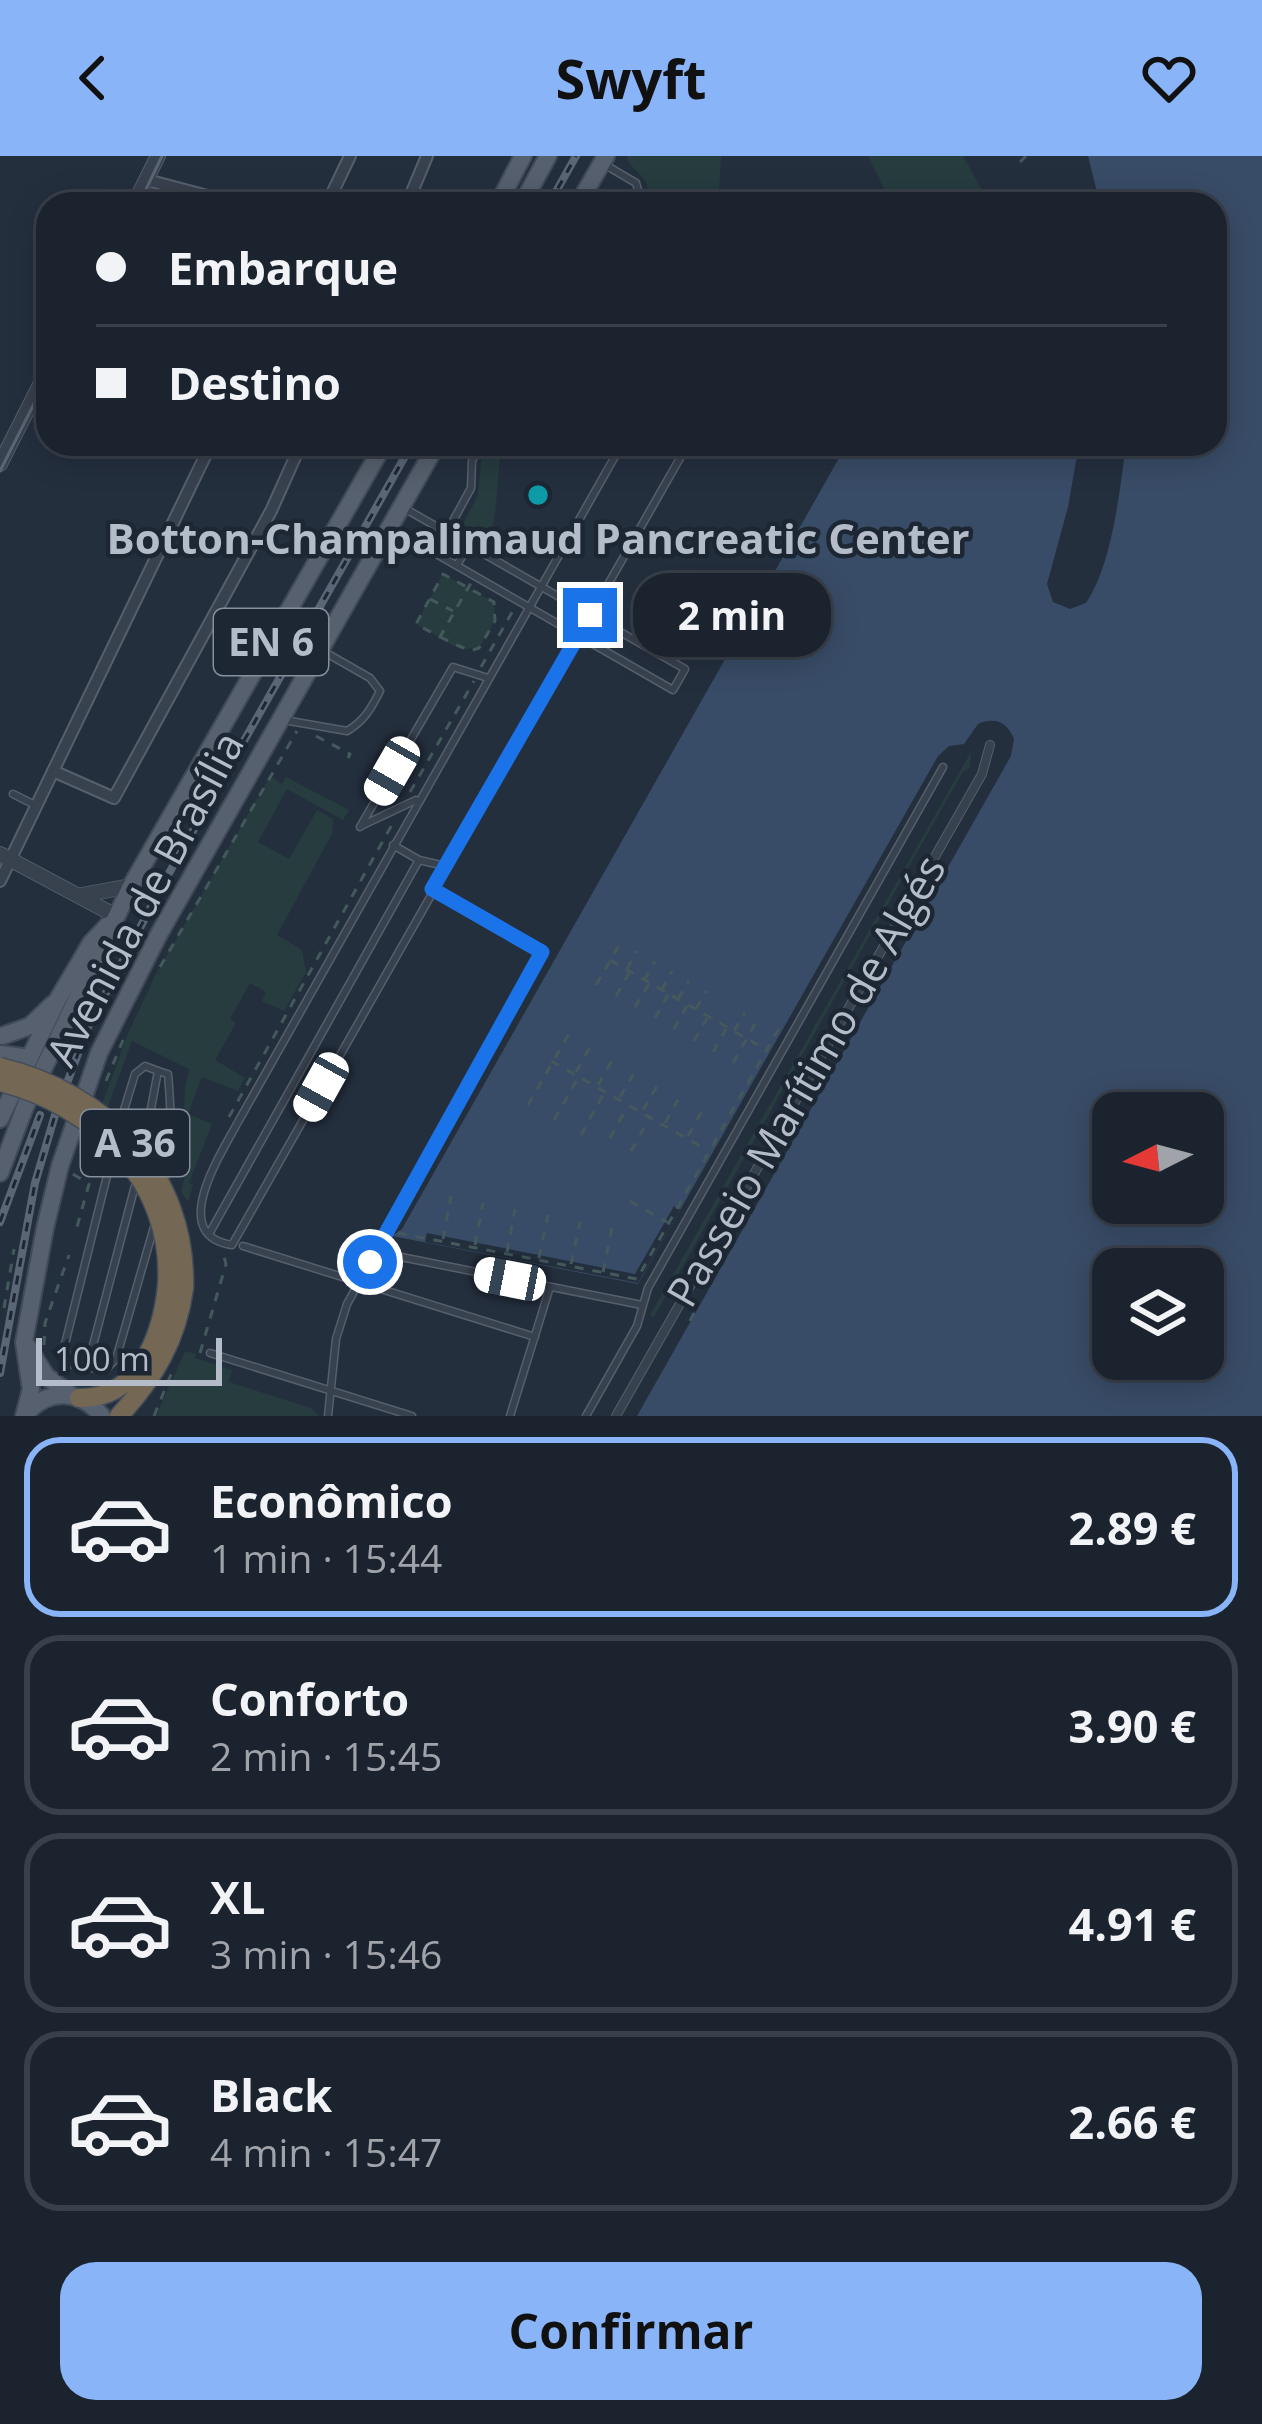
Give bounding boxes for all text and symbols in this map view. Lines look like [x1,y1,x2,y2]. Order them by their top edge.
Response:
text: Swyft [555,41,707,115]
icon: back [60,45,126,111]
icon: heart [1136,45,1202,111]
text: Embarque [168,237,398,298]
text: Destino [168,352,341,413]
marker: Botton-Champalimaud Pancreatic Center [525,482,551,508]
place label: Botton-Champalimaud Pancreatic Center [106,509,970,566]
callout: 2 min [632,573,830,657]
route end [563,588,617,642]
text: 2 min [678,588,786,641]
road number: EN 6 [214,609,328,675]
street label: Avenida de Brasília [32,721,256,1075]
car [358,731,426,811]
street label: Passeio Marítimo de Algés [652,844,957,1316]
car [288,1047,354,1127]
north arrow [1092,1092,1224,1224]
map controls [1092,1092,1224,1380]
road number: A 36 [81,1110,189,1176]
route start [343,1235,397,1289]
button: layers [1092,1248,1224,1380]
car [471,1254,549,1304]
scale bar [36,1332,222,1385]
text: 100 m [54,1336,150,1381]
text: Econômico [210,1470,453,1531]
icon: car [66,1473,174,1581]
text: 2.89 € [1069,1497,1196,1558]
text: 1 min · 15:44 [210,1531,442,1584]
text: Conforto [210,1668,409,1729]
icon: car [66,1671,174,1779]
text: 3.90 € [1069,1695,1196,1756]
text: 2 min · 15:45 [210,1729,442,1782]
text: XL [210,1866,265,1927]
icon: car [66,1869,174,1977]
text: 4.91 € [1069,1893,1196,1954]
text: 3 min · 15:46 [210,1927,442,1980]
text: Black [210,2064,332,2125]
icon: car [66,2067,174,2175]
text: 2.66 € [1069,2091,1196,2152]
text: 4 min · 15:47 [210,2125,442,2178]
button: Confirmar [60,2262,1202,2400]

